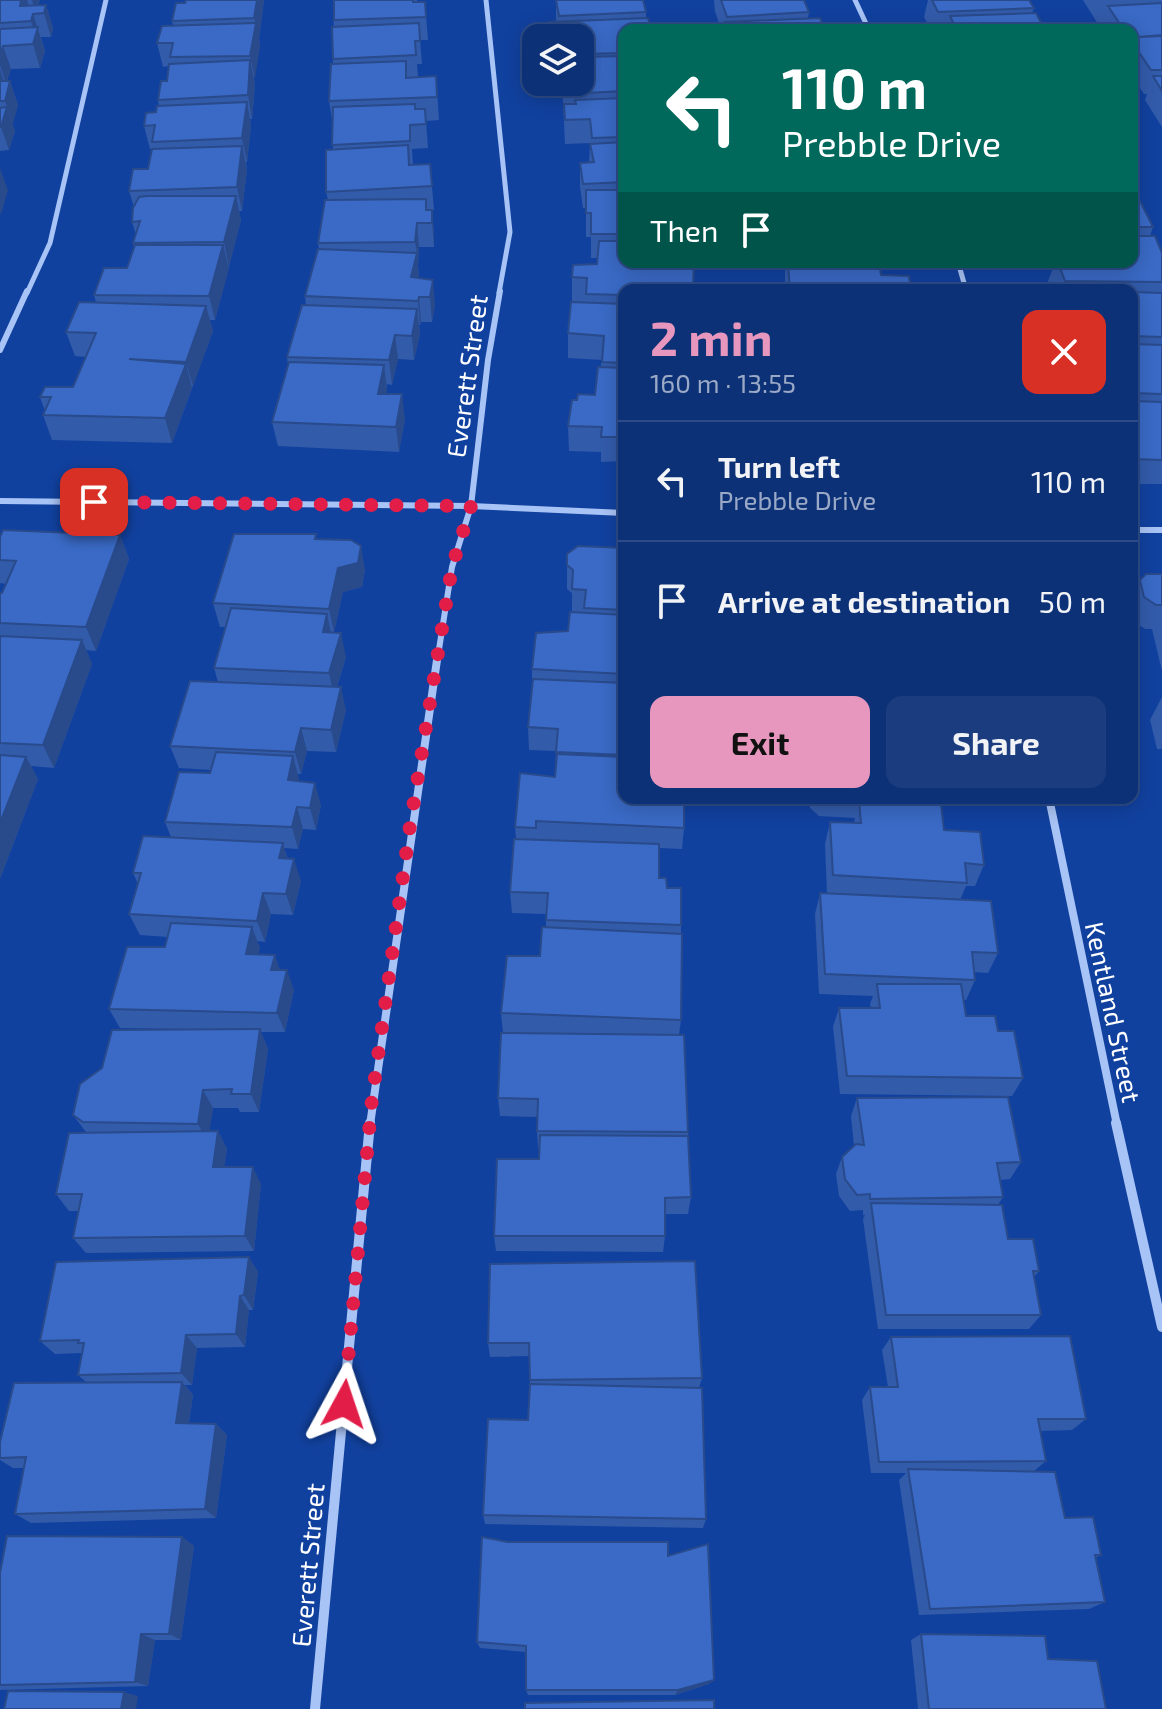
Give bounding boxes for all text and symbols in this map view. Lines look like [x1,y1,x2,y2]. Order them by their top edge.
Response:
map controls [522,24,594,96]
button: layers [522,24,594,96]
text: 110 m [782,53,927,120]
icon: left [650,56,754,160]
text: Prebble Drive [782,121,1001,164]
icon: arrive [734,208,778,252]
text: Then [650,212,718,248]
street label: Everett Street [439,293,493,459]
text: 2 min [650,308,773,366]
button: close [1022,310,1106,394]
text: 160 m · 13:55 [650,367,796,398]
text: Turn left [718,448,840,484]
icon: left [650,459,694,503]
text: 110 m [1031,463,1106,499]
pin [60,468,128,536]
icon: arrive [72,480,116,524]
text: Prebble Drive [718,484,876,515]
icon: arrive [650,579,694,623]
text: Arrive at destination [718,583,1010,619]
text: 50 m [1039,583,1106,619]
button: Exit [650,696,870,788]
button: Share [886,696,1106,788]
street label: Kentland Street [1080,919,1148,1105]
position arrow [302,1362,386,1446]
street label: Everett Street [284,1482,330,1648]

